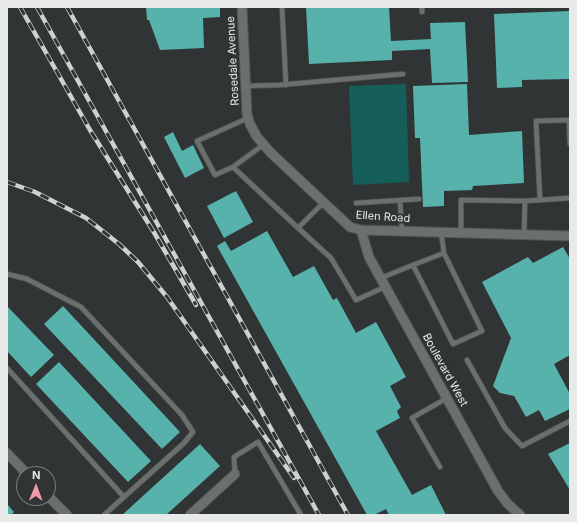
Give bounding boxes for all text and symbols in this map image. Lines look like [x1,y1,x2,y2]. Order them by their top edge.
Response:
street label: Rosedale Avenue [224,16,242,106]
street label: Ellen Road [355,209,411,225]
street label: Boulevard West [420,331,470,409]
north arrow [16,466,56,506]
text: N [32,468,41,482]

